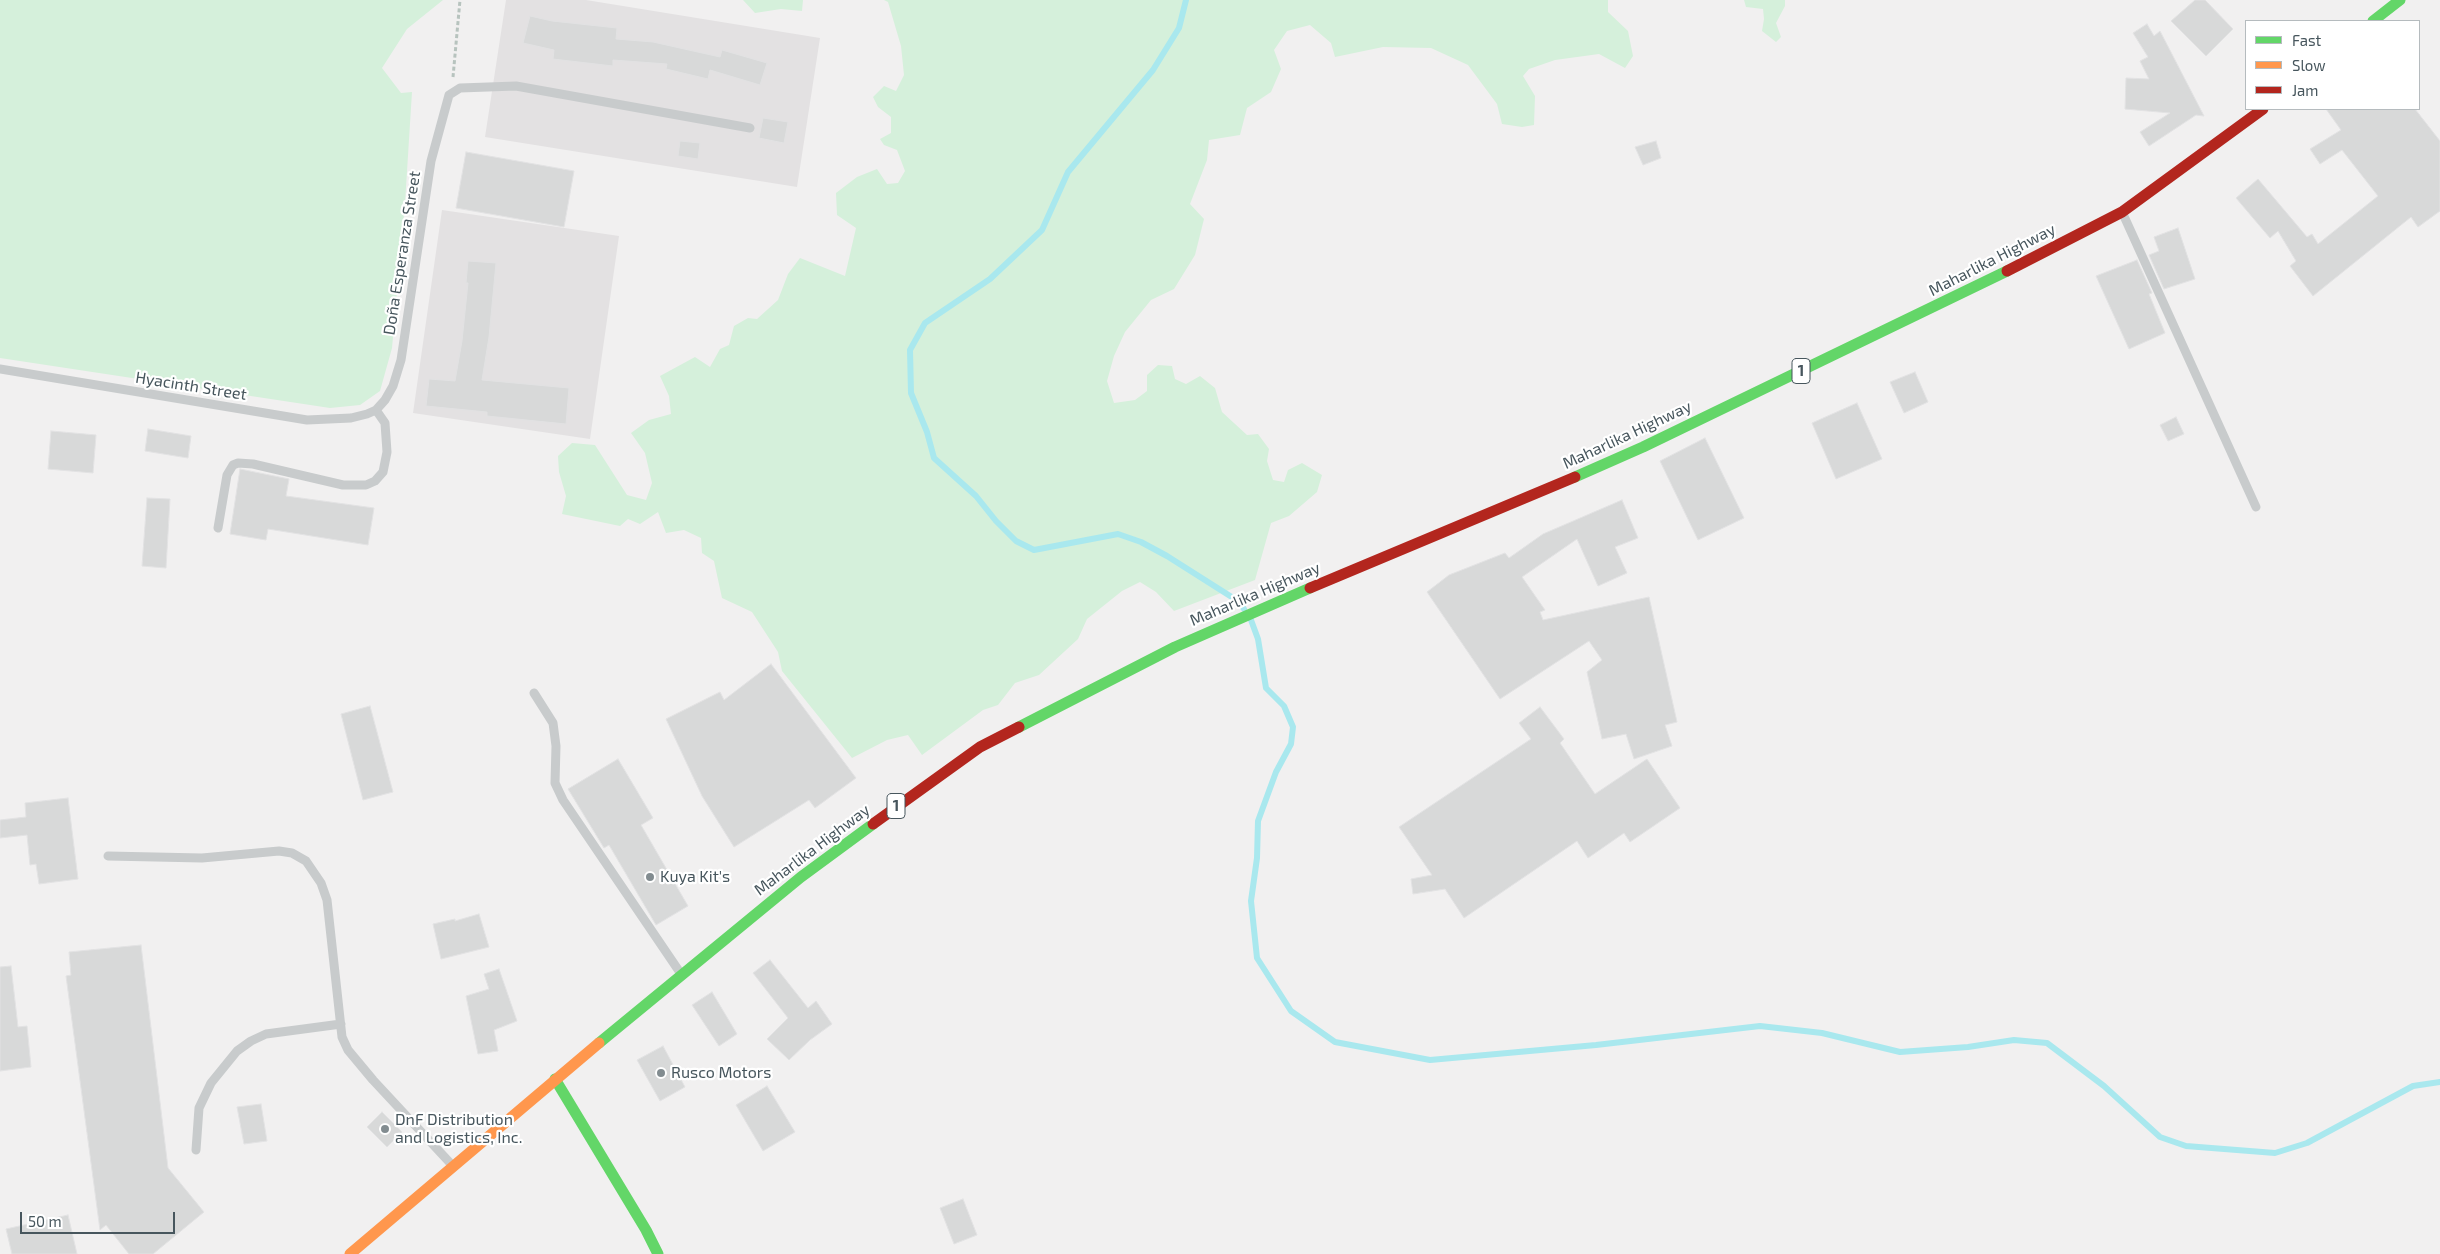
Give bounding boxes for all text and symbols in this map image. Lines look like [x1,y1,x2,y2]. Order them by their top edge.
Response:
legend [2245,20,2420,110]
text: Fast [2292,31,2321,49]
text: Slow [2292,56,2326,74]
text: Jam [2292,81,2318,99]
street label: Doña Esperanza Street [380,170,424,336]
street label: Maharlika Highway [1925,220,2059,300]
road number: 1 [1792,358,1810,384]
street label: Hyacinth Street [134,368,248,404]
street label: Maharlika Highway [1560,397,1694,473]
street label: Maharlika Highway [1187,558,1323,630]
road number: 1 [887,794,905,818]
street label: Maharlika Highway [750,800,874,900]
place label: Kuya Kit's [660,867,730,887]
marker: Kuya Kit's [644,871,656,883]
place label: Rusco Motors [671,1063,771,1083]
marker: Rusco Motors [655,1067,667,1079]
place label: DnF Distribution and Logistics, Inc. [395,1110,522,1148]
marker: DnF Distribution and Logistics, Inc. [379,1123,391,1135]
scale bar [22,1202,178,1234]
text: 50 m [28,1212,62,1230]

